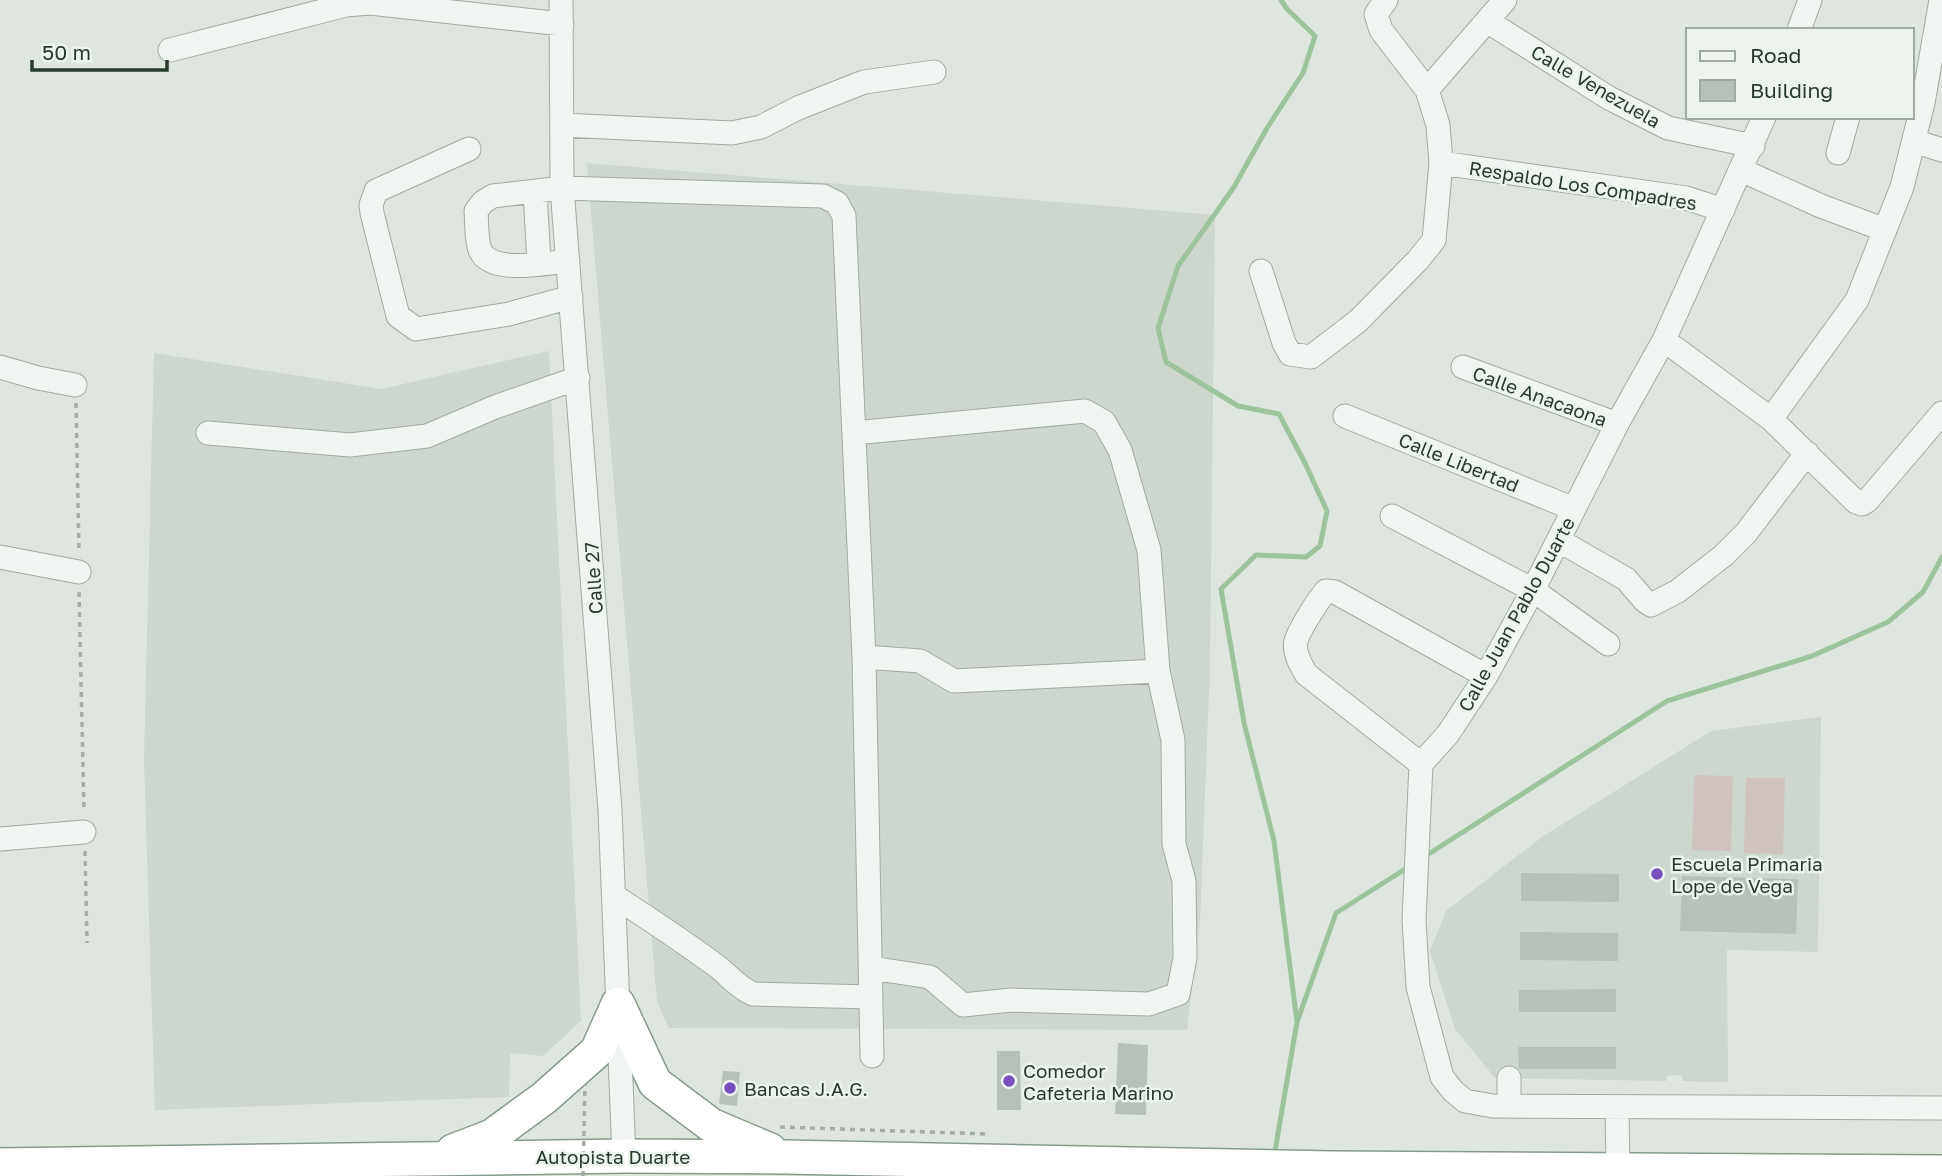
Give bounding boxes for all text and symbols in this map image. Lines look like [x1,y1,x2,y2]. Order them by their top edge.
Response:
scale bar [32,28,166,72]
legend [1686,28,1914,119]
text: 50 m [42,39,91,65]
street label: Calle Venezuela [1527,40,1665,132]
text: Road [1750,42,1801,68]
text: Building [1750,77,1833,103]
street label: Respaldo Los Compadres [1467,156,1699,214]
street label: Calle Anacaona [1470,361,1610,431]
street label: Calle Libertad [1395,427,1523,497]
street label: Calle Juan Pablo Duarte [1453,513,1579,715]
street label: Calle 27 [579,541,607,615]
place label: Escuela Primaria Lope de Vega [1671,852,1823,897]
marker: Escuela Primaria Lope de Vega [1649,866,1665,882]
place label: Comedor Cafeteria Marino [1023,1059,1174,1104]
marker: Comedor Cafeteria Marino [1001,1073,1017,1089]
place label: Bancas J.A.G. [744,1077,868,1100]
marker: Bancas J.A.G. [722,1080,738,1096]
street label: Autopista Duarte [536,1145,690,1168]

